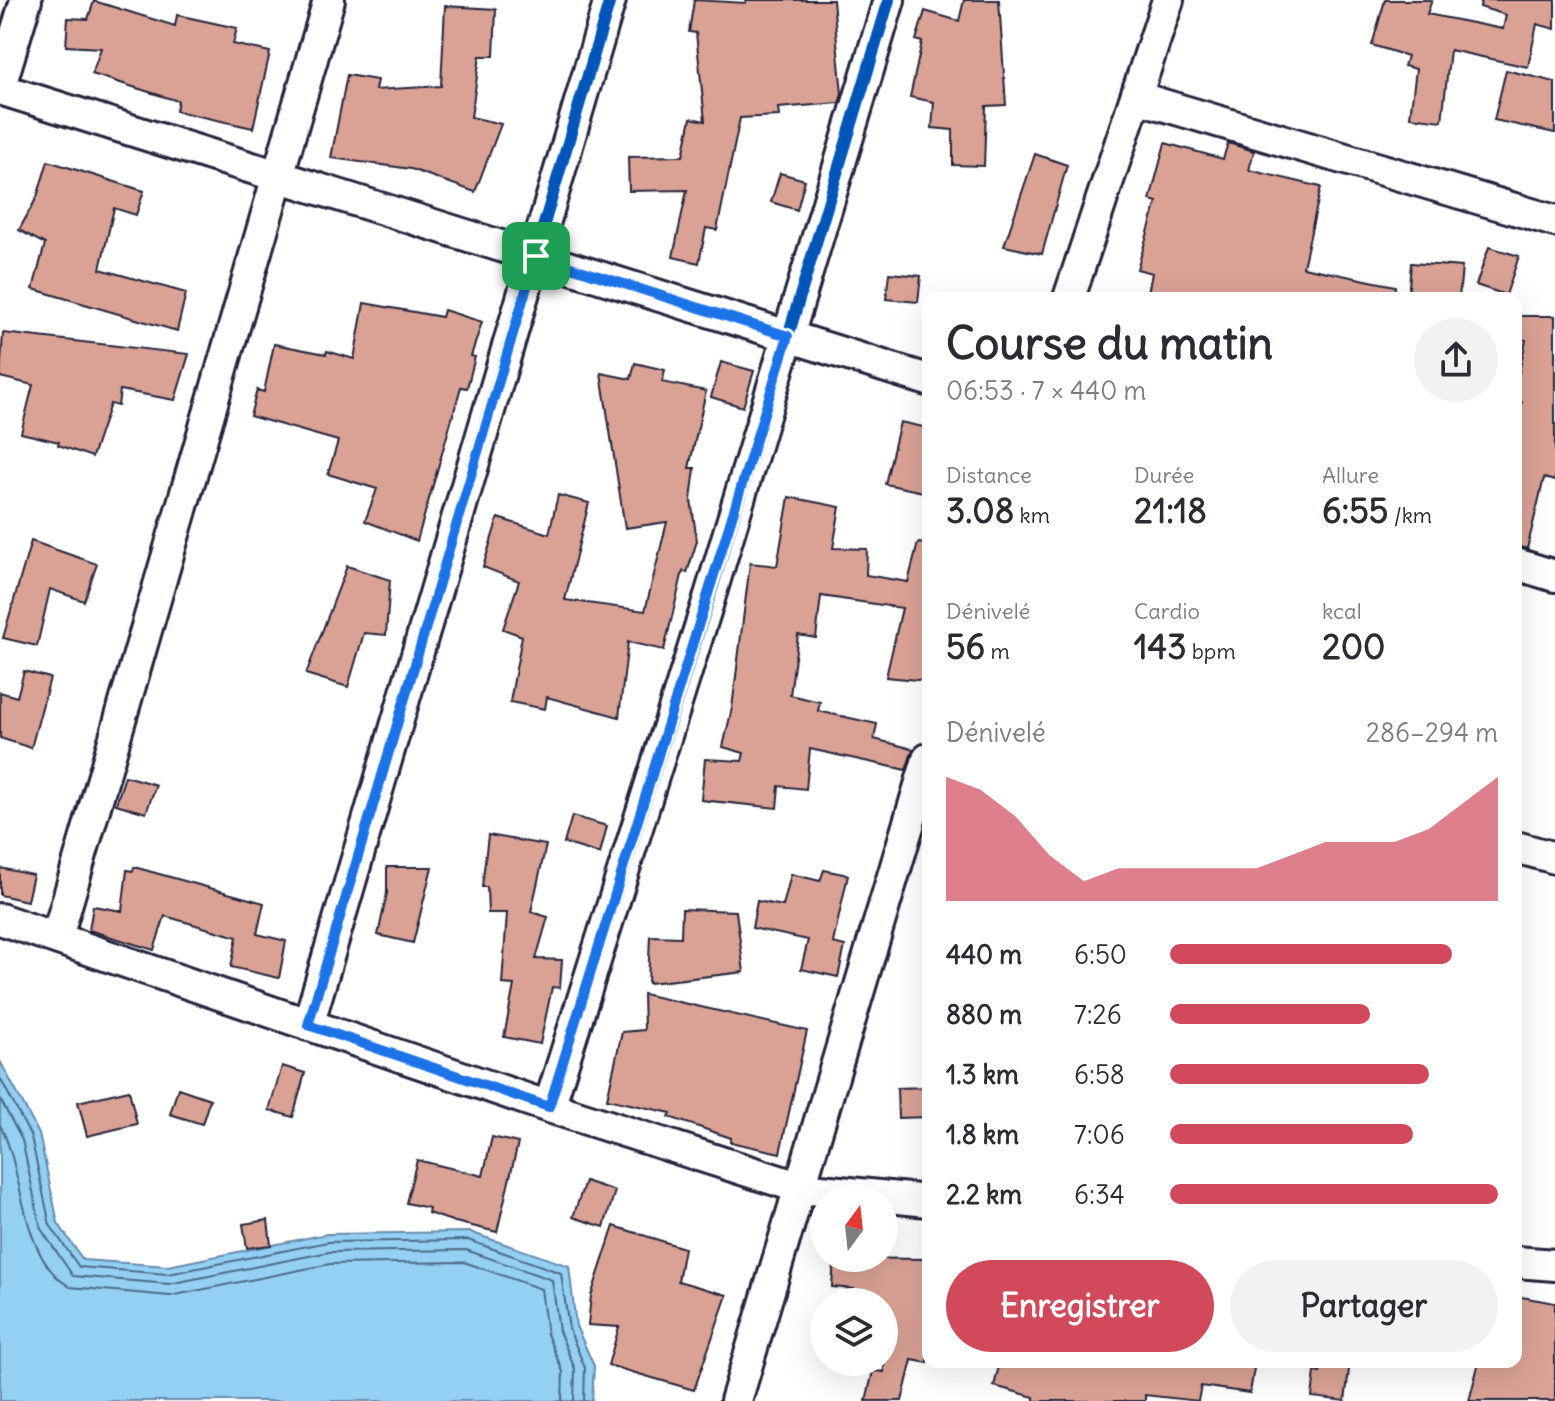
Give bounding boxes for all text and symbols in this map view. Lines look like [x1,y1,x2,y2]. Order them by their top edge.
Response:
pin [502,222,570,290]
icon: arrive [514,234,558,278]
text: Course du matin [946,316,1273,371]
button: share [1414,318,1498,402]
text: 06:53 · 7 × 440 m [946,374,1146,407]
text: Distance [946,461,1032,489]
text: Durée [1134,461,1194,489]
text: Allure [1322,461,1379,489]
text: 3.08 [946,489,1014,532]
text: 21:18 [1134,489,1207,532]
text: 6:55 [1322,489,1388,532]
text: km [1014,501,1050,529]
text: /km [1388,501,1432,529]
text: Dénivelé [946,597,1030,625]
text: Cardio [1134,597,1200,625]
text: kcal [1322,597,1362,625]
text: 56 [946,625,985,668]
text: 143 [1134,625,1186,668]
text: 200 [1322,625,1385,668]
text: m [985,637,1010,665]
text: bpm [1186,637,1236,665]
text: Dénivelé [946,716,1046,749]
text: 286–294 m [1366,716,1498,749]
text: 440 m [946,938,1022,971]
text: 6:50 [1074,938,1127,971]
text: 880 m [946,998,1022,1031]
text: 7:26 [1074,998,1122,1031]
text: 1.3 km [946,1058,1019,1091]
text: 6:58 [1074,1058,1125,1091]
text: 1.8 km [946,1118,1019,1151]
text: 7:06 [1074,1118,1125,1151]
text: 2.2 km [946,1178,1022,1211]
text: 6:34 [1074,1178,1125,1211]
north arrow [810,1184,898,1272]
map controls [810,1184,898,1376]
button: Enregistrer [946,1260,1214,1352]
button: Partager [1230,1260,1498,1352]
button: layers [810,1288,898,1376]

